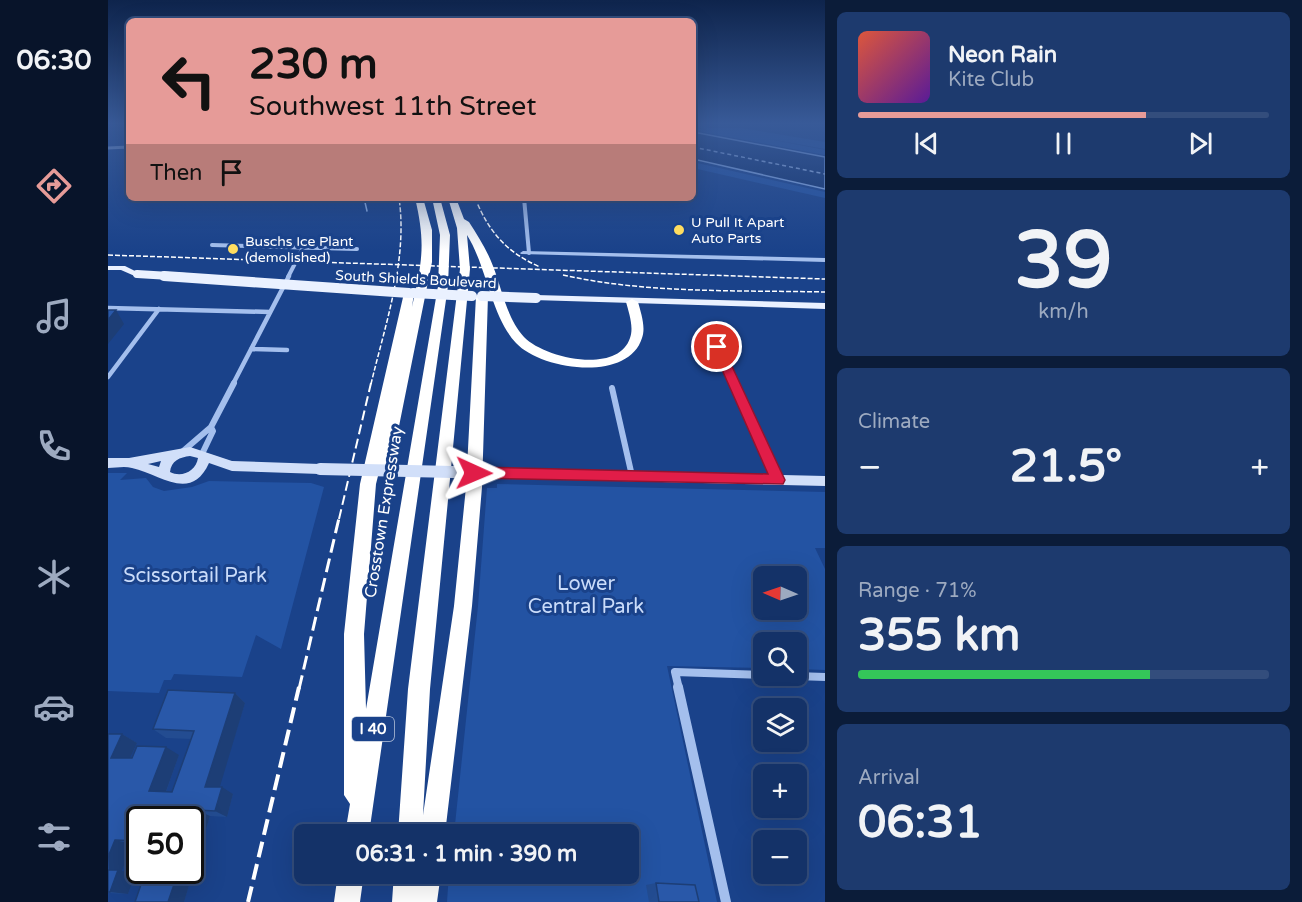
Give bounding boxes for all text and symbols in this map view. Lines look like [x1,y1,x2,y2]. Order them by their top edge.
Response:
text: 230 m [249,39,378,90]
icon: left [150,42,228,120]
text: Neon Rain [948,42,1057,68]
text: 06:30 [17,44,91,77]
text: Kite Club [948,68,1034,92]
text: Southwest 11th Street [249,90,537,123]
icon: previous [910,127,943,160]
icon: pause [1047,127,1080,160]
icon: next [1184,127,1217,160]
icon: arrive [215,156,248,189]
text: Then [150,160,203,186]
icon: directions [33,165,75,207]
place label: U Pull It Apart Auto Parts [691,214,785,247]
text: 39 [1015,214,1112,308]
marker: U Pull It Apart Auto Parts [672,223,686,237]
place label: Buschs Ice Plant (demolished) [245,233,354,266]
marker: Buschs Ice Plant (demolished) [226,242,240,256]
street label: South Shields Boulevard [335,267,497,292]
icon: music [33,295,75,337]
text: km/h [1038,300,1089,324]
pin [691,321,742,372]
icon: arrive [700,330,733,363]
text: Climate [858,410,930,434]
icon: phone [33,425,75,467]
street label: Crosstown Expressway [361,425,407,599]
text: 21.5° [1010,440,1122,494]
position arrow [442,441,506,505]
text: − [858,448,882,487]
text: + [1250,448,1269,487]
icon: climate [33,556,75,598]
park label: Scissortail Park [123,564,267,588]
north arrow [753,566,807,620]
map controls [753,566,807,884]
park label: Lower Central Park [528,572,644,619]
text: Range · 71% [858,579,977,603]
text: 355 km [858,609,1020,663]
button: search [753,632,807,686]
icon: car [33,686,75,728]
button: layers [753,698,807,752]
road number: I 40 [352,717,394,741]
button: + [753,764,807,818]
text: Arrival [858,766,920,790]
text: 06:31 [858,796,983,850]
speed limit sign: 50 [126,806,204,884]
icon: filters [33,816,75,858]
button: − [753,830,807,884]
text: 06:31 · 1 min · 390 m [356,841,577,867]

